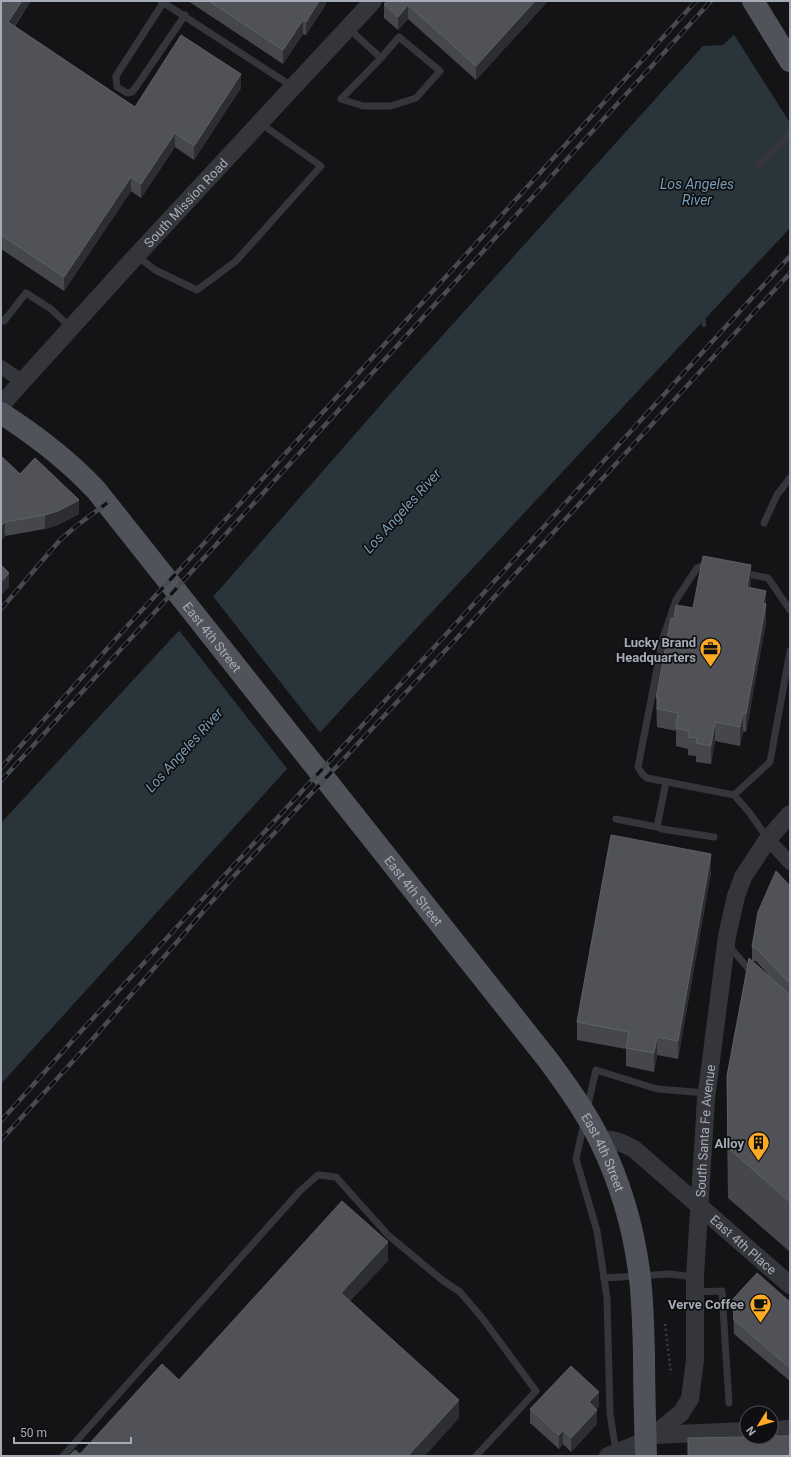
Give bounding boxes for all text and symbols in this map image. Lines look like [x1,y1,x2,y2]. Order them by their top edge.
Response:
street label: South Mission Road [141,155,231,250]
water label: Los Angeles River [660,176,734,208]
water label: Los Angeles River [360,465,444,556]
street label: East 4th Street [180,599,244,675]
place label: Lucky Brand Headquarters [616,635,696,665]
office icon: Lucky Brand Headquarters [698,636,724,669]
water label: Los Angeles River [142,704,226,795]
street label: East 4th Street [381,853,446,929]
street label: South Santa Fe Avenue [693,1063,718,1198]
street label: East 4th Street [578,1110,627,1194]
building icon: Alloy [746,1130,772,1163]
place label: Alloy [715,1136,744,1151]
street label: East 4th Place [707,1212,779,1278]
cafe icon: Verve Coffee [747,1291,773,1324]
place label: Verve Coffee [668,1297,744,1312]
north arrow [739,1405,779,1445]
scale bar [14,1419,131,1445]
text: N [744,1424,759,1438]
text: 50 m [20,1426,47,1440]

